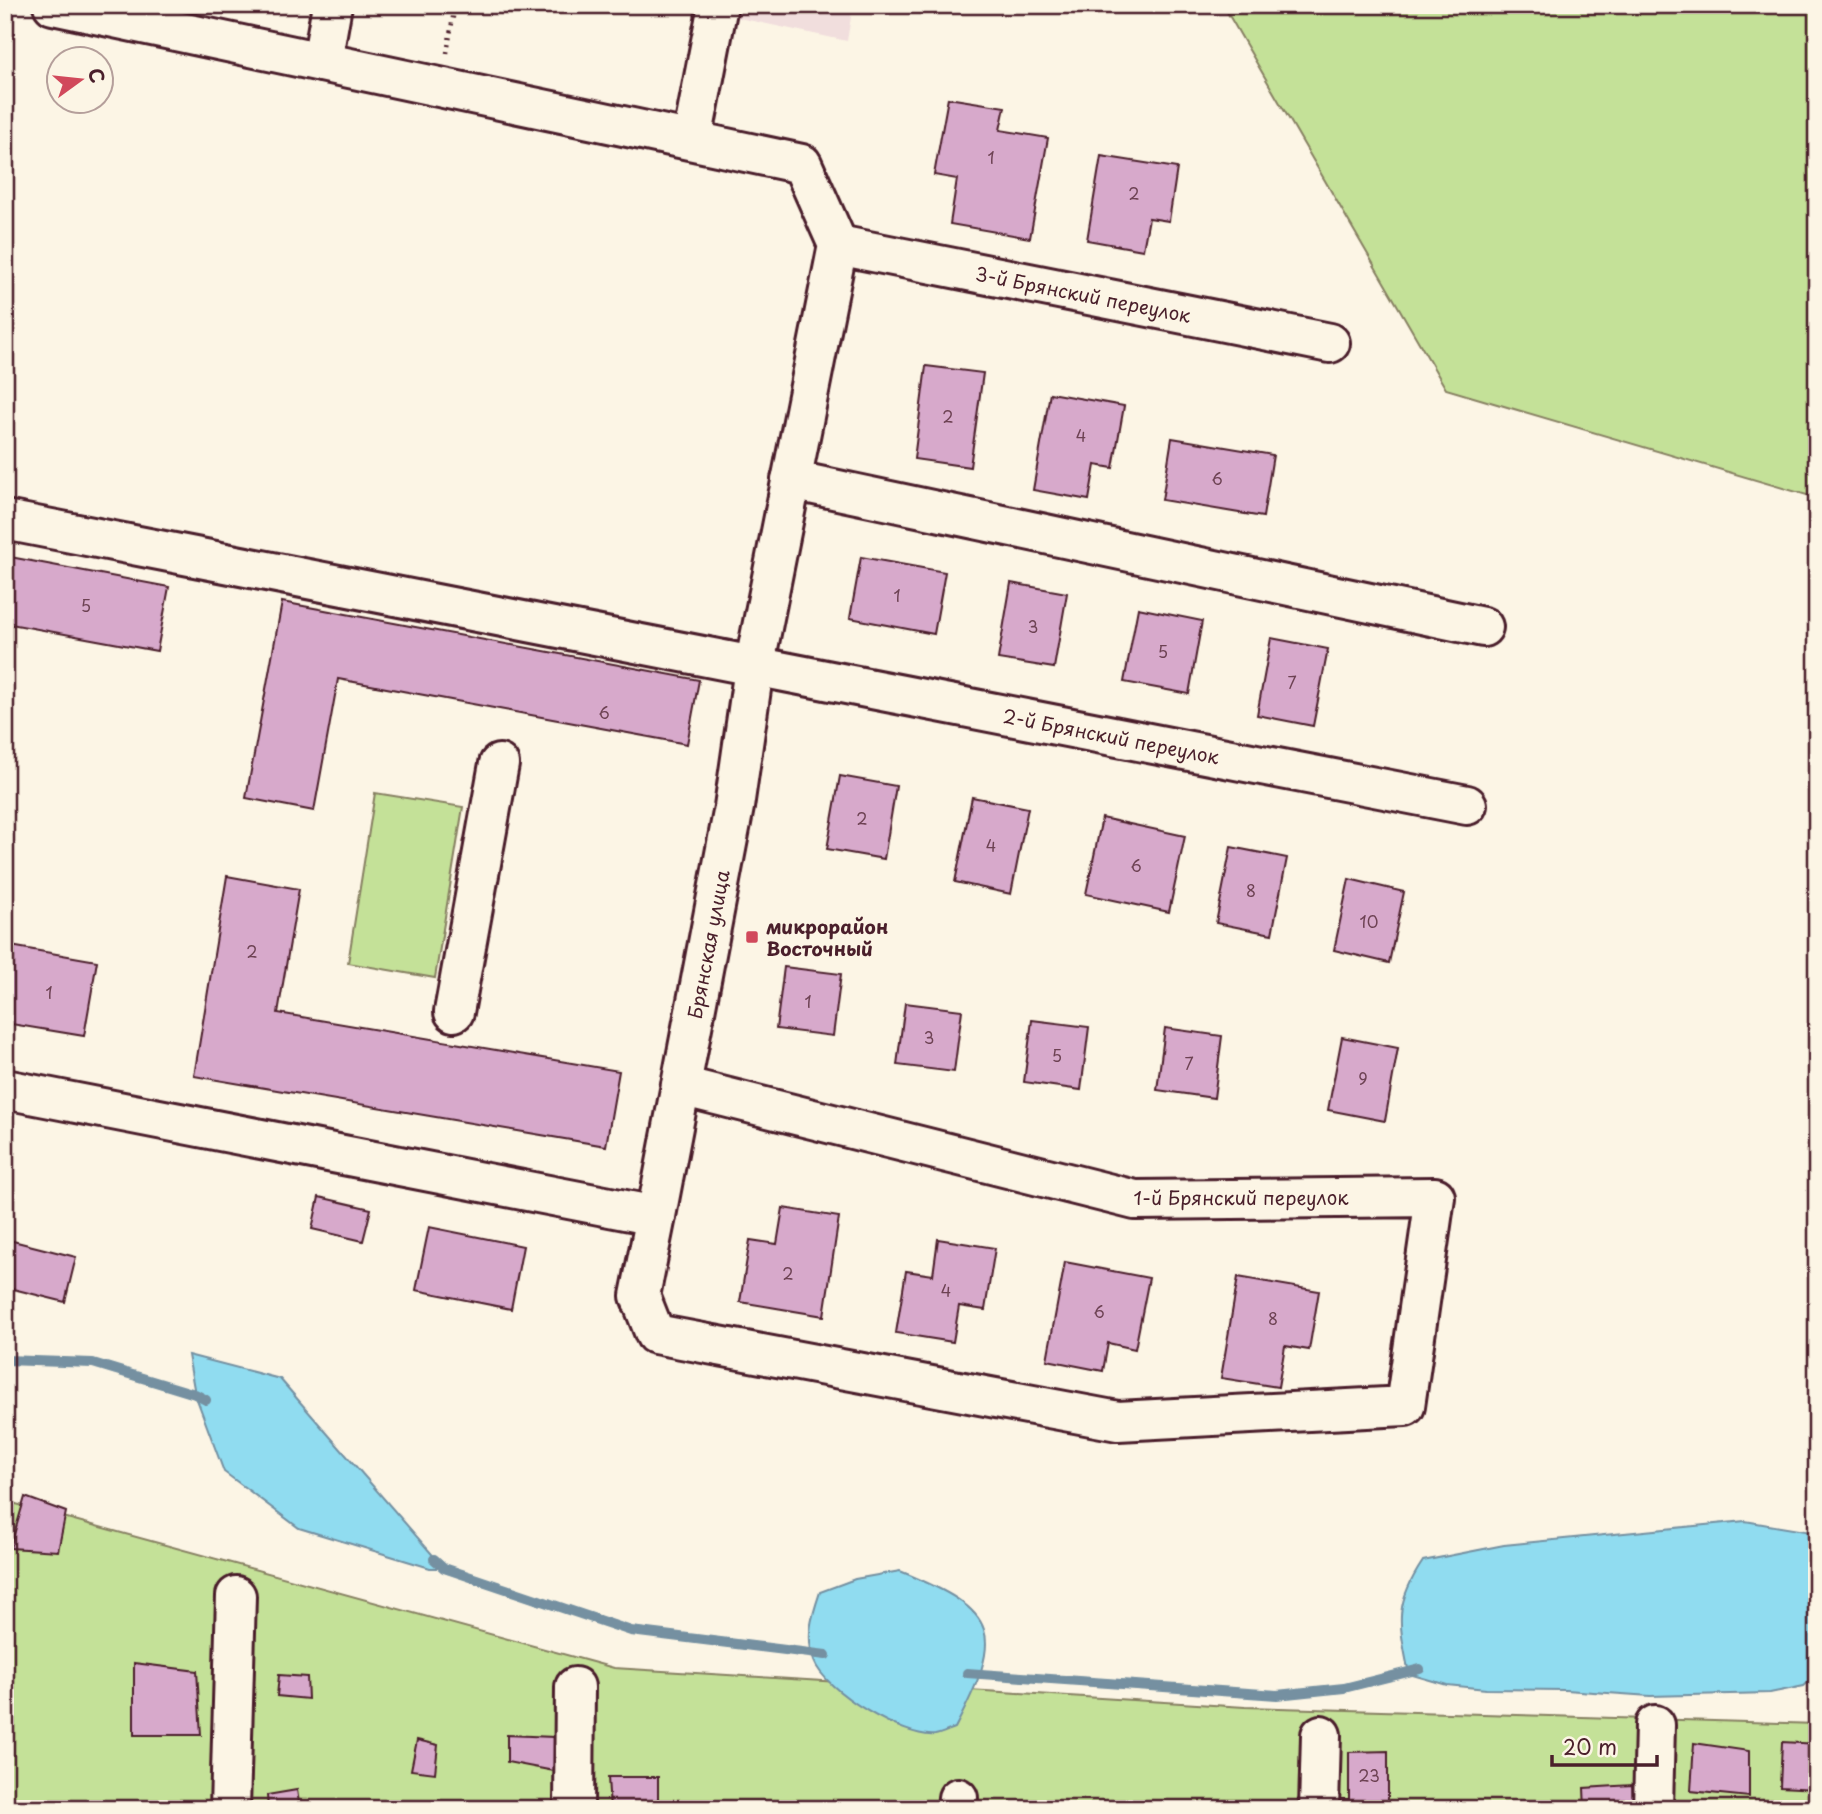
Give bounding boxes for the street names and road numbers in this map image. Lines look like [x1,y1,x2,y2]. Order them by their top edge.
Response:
street label: 3-й Брянский переулок [973,259,1194,329]
street label: 2-й Брянский переулок [1001,701,1222,771]
street label: Брянская улица [680,867,736,1021]
street label: 1-й Брянский переулок [1134,1183,1349,1211]

